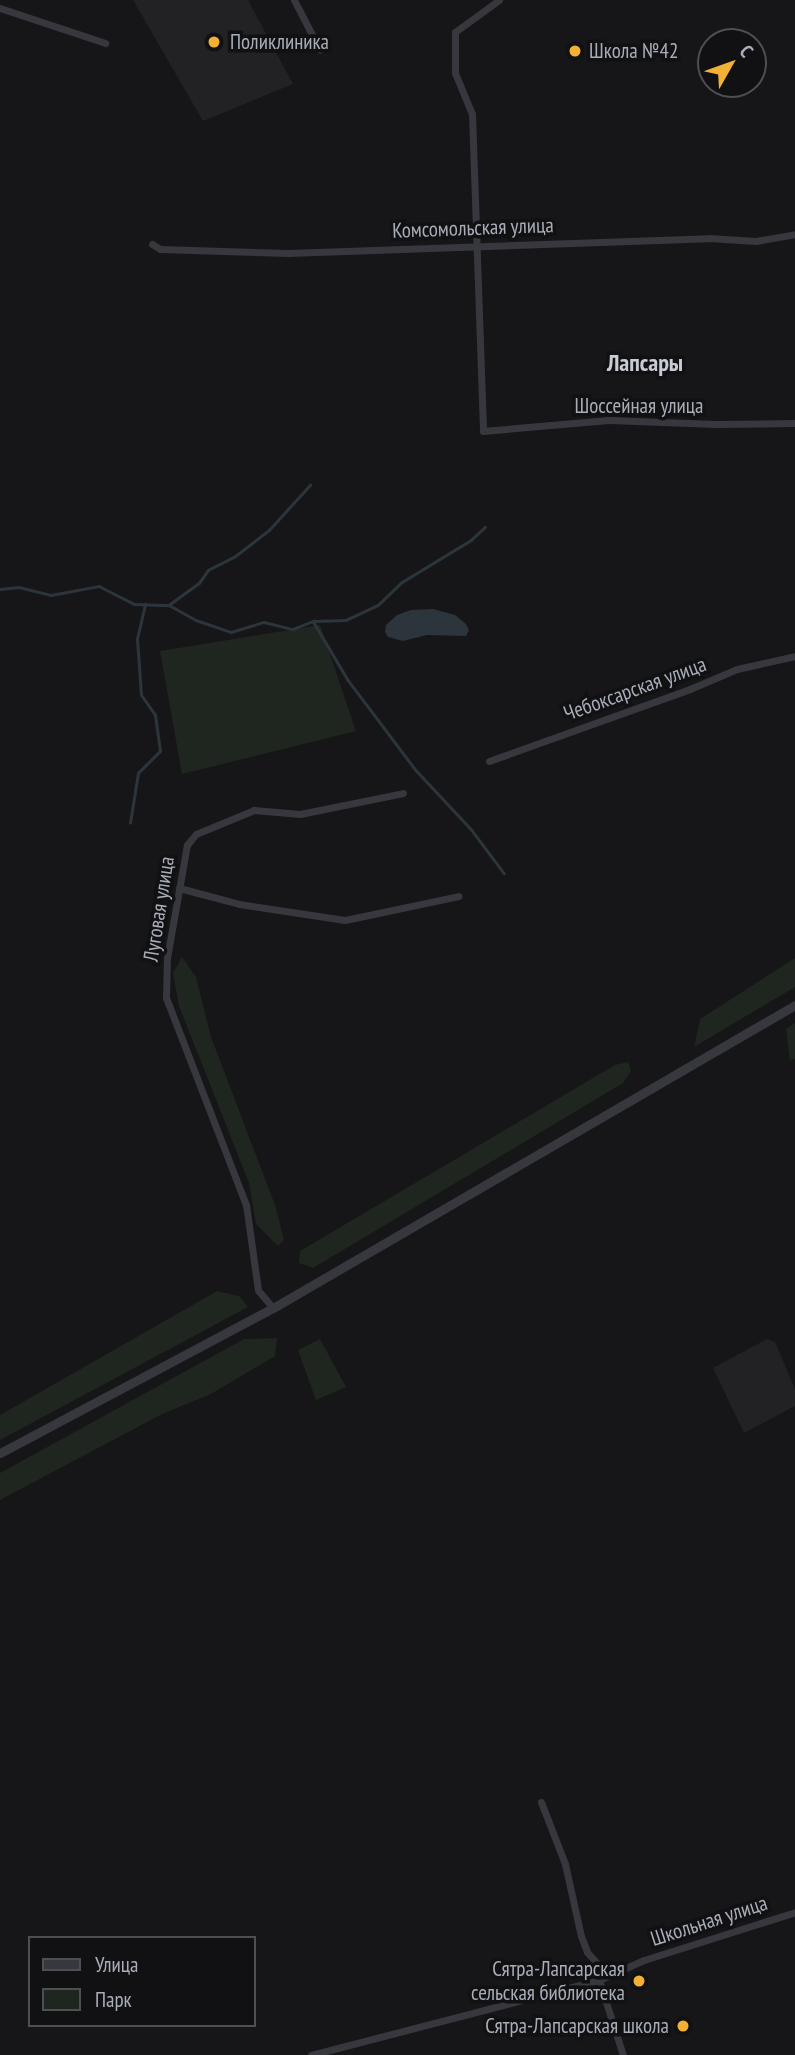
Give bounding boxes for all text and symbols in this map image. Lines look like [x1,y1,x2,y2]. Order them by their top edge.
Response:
north arrow [697,28,767,98]
place label: Поликлиника [230,29,329,55]
marker: Поликлиника [204,32,224,52]
place label: Школа №42 [589,38,678,64]
text: С [735,40,759,62]
marker: Школа №42 [567,43,583,59]
street label: Комсомольская улица [392,213,554,243]
district label: Лапсары [607,349,683,377]
street label: Шоссейная улица [574,393,704,419]
street label: Чебоксарская улица [560,652,710,726]
street label: Луговая улица [138,855,180,963]
street label: Школьная улица [647,1890,771,1952]
legend [28,1936,256,2027]
text: Улица [95,1951,138,1978]
place label: Сятра-Лапсарская сельская библиотека [471,1956,625,2006]
marker: Сятра-Лапсарская сельская библиотека [631,1973,647,1989]
text: Парк [95,1986,132,2013]
place label: Сятра-Лапсарская школа [485,2013,669,2039]
marker: Сятра-Лапсарская школа [675,2018,691,2034]

